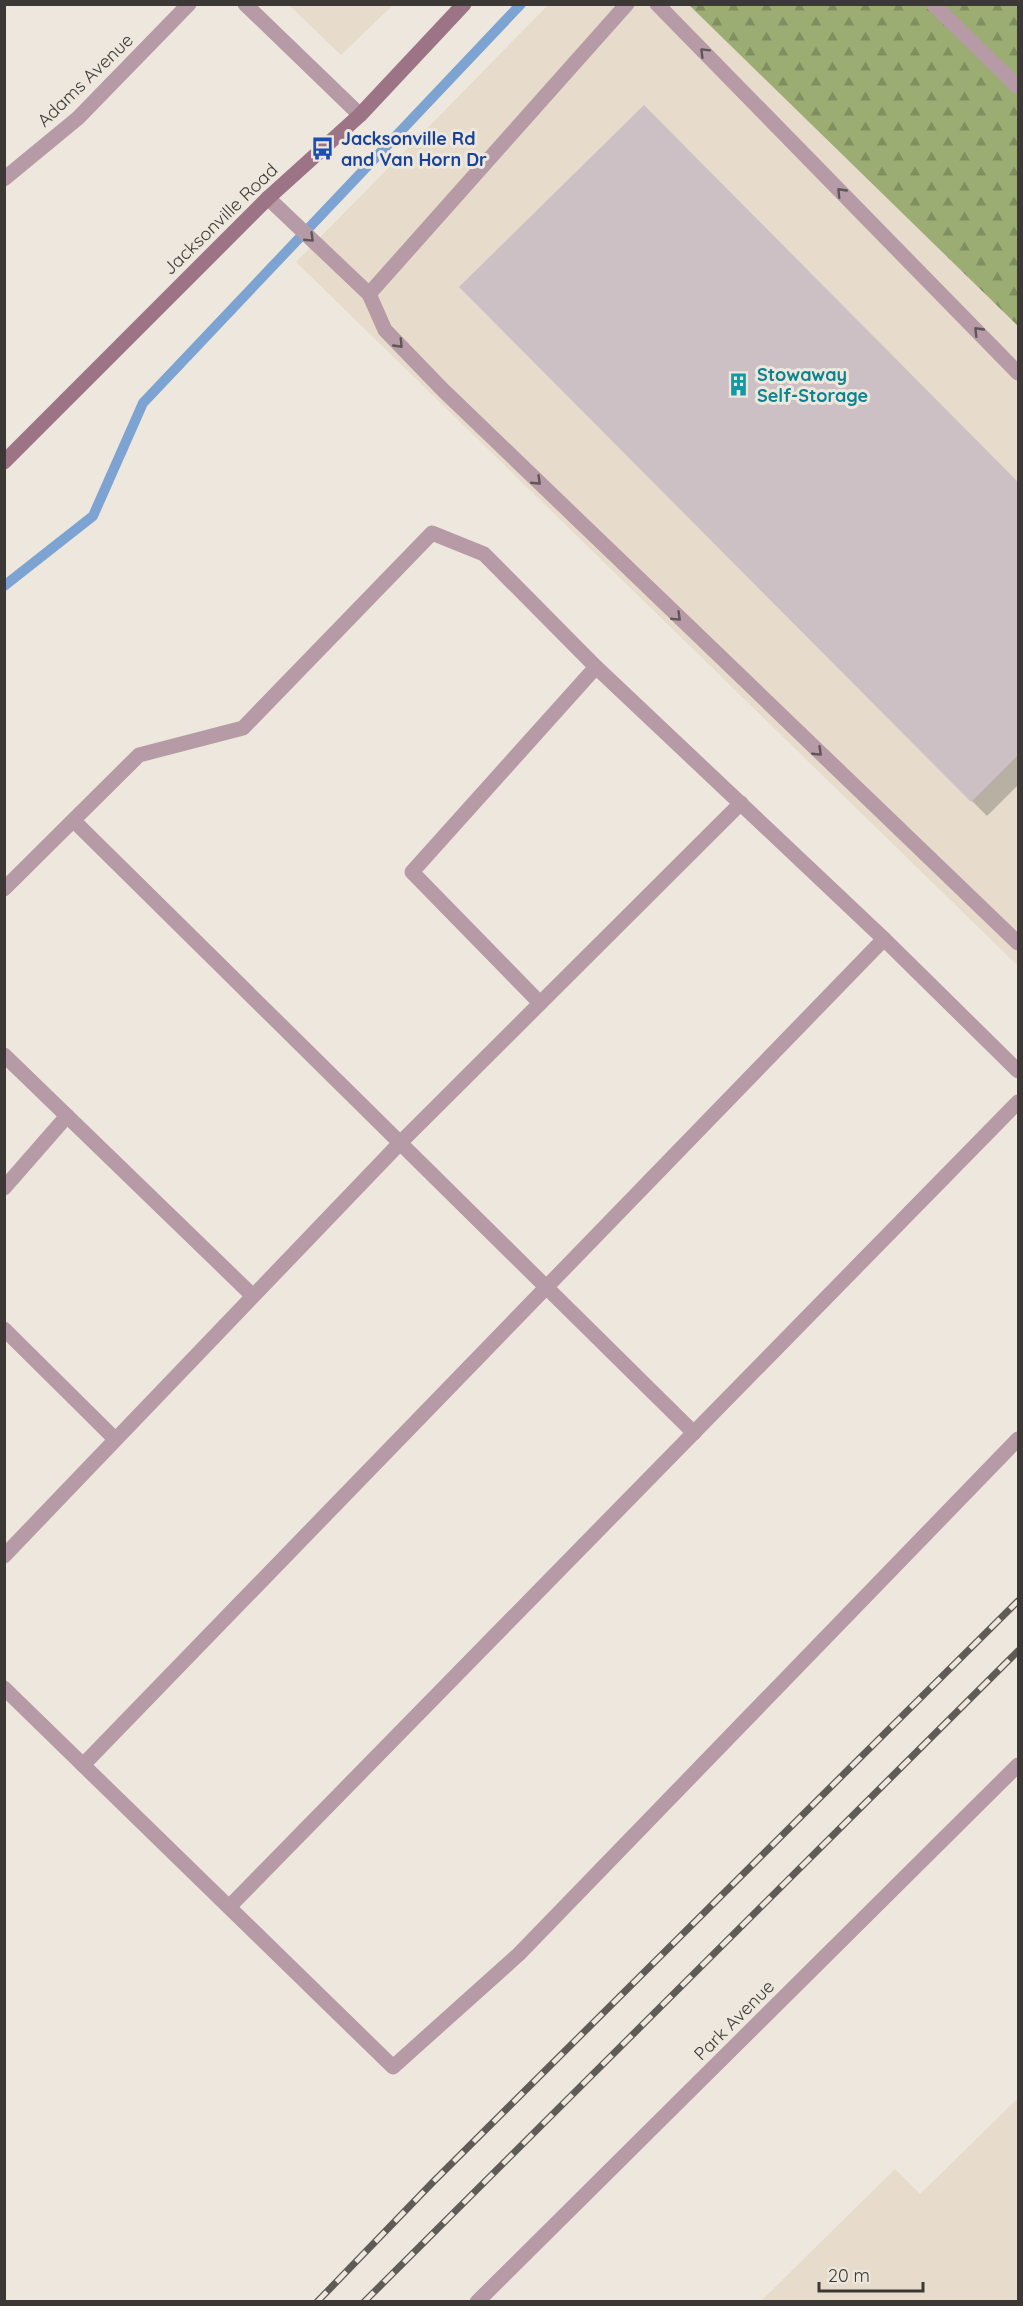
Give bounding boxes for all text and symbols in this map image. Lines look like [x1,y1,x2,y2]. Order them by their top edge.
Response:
street label: Adams Avenue [32,28,138,132]
one-way arrow [701,49,712,60]
place label: Jacksonville Rd and Van Horn Dr [341,127,487,171]
bus stop icon: Jacksonville Rd and Van Horn Dr [310,135,336,161]
street label: Jacksonville Road [158,158,282,280]
one-way arrow [837,188,848,198]
one-way arrow [303,231,313,242]
one-way arrow [974,327,985,338]
one-way arrow [392,337,403,347]
place label: Stowaway Self-Storage [757,363,868,407]
building icon: Stowaway Self-Storage [726,371,752,397]
one-way arrow [531,474,541,485]
one-way arrow [670,609,681,620]
one-way arrow [811,745,821,756]
street label: Park Avenue [689,1975,779,2065]
scale bar [819,2255,922,2293]
text: 20 m [828,2264,870,2287]

